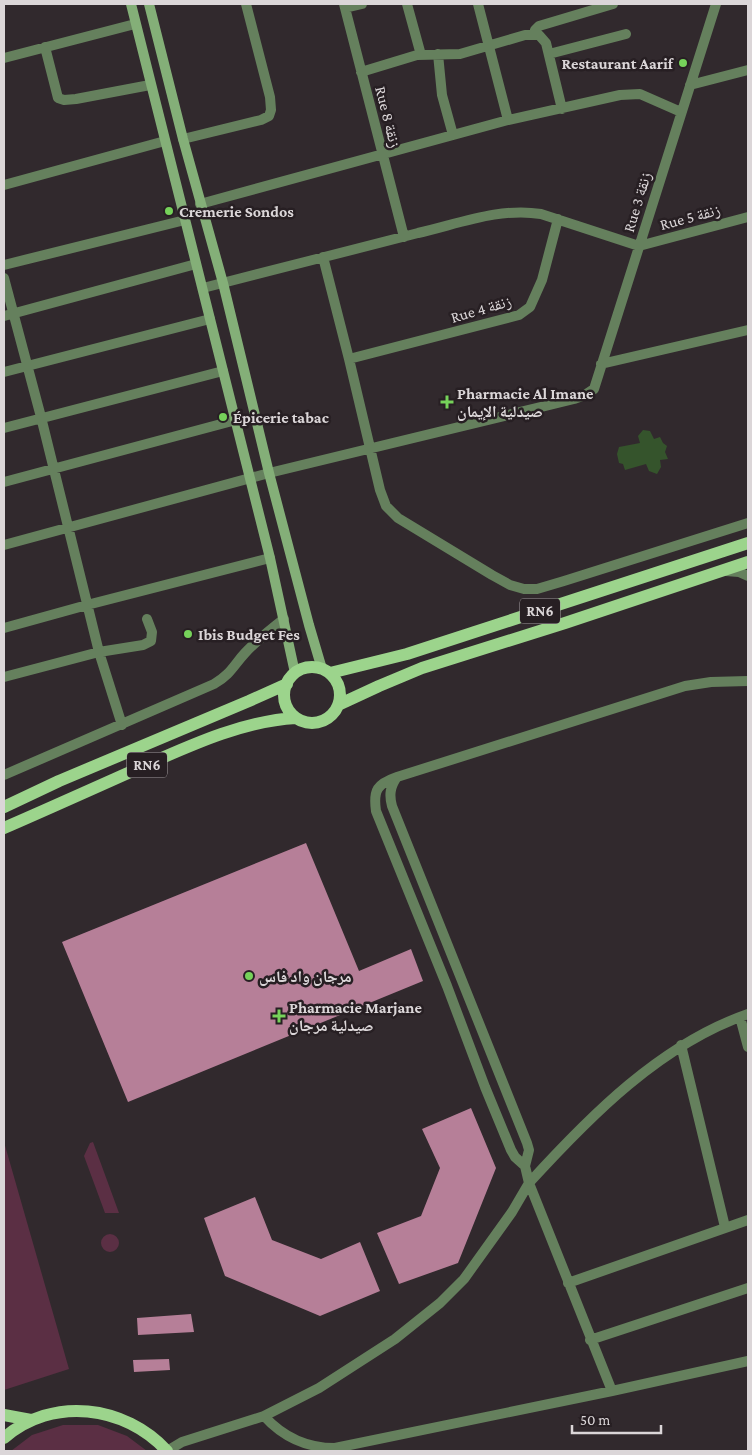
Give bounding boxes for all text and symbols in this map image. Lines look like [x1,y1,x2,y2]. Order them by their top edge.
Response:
place label: Restaurant Aarif [562,55,675,72]
marker: Restaurant Aarif [677,57,689,69]
street label: Rue 8 زنقة [371,84,404,150]
street label: Rue 3 زنقة [620,170,655,234]
street label: Rue 5 زنقة [658,201,722,234]
place label: Cremerie Sondos [179,203,294,220]
marker: Cremerie Sondos [163,205,175,217]
street label: Rue 4 زنقة [449,292,514,327]
place label: Pharmacie Al Imane صيدلية الإيمان [457,385,594,421]
marker: Pharmacie Al Imane صيدلية الإيمان [441,396,453,408]
place label: Épicerie tabac [233,409,329,426]
marker: Épicerie tabac [217,411,229,423]
road number: RN6 [520,598,560,624]
place label: Ibis Budget Fes [198,626,300,643]
marker: Ibis Budget Fes [182,628,194,640]
road number: RN6 [127,752,167,778]
place label: مرجان واد فاس [259,968,352,986]
marker: مرجان واد فاس [243,970,255,982]
place label: Pharmacie Marjane صيدلية مرجان [289,999,423,1035]
marker: Pharmacie Marjane صيدلية مرجان [273,1010,285,1022]
scale bar [572,1402,661,1434]
text: 50 m [580,1412,610,1428]

